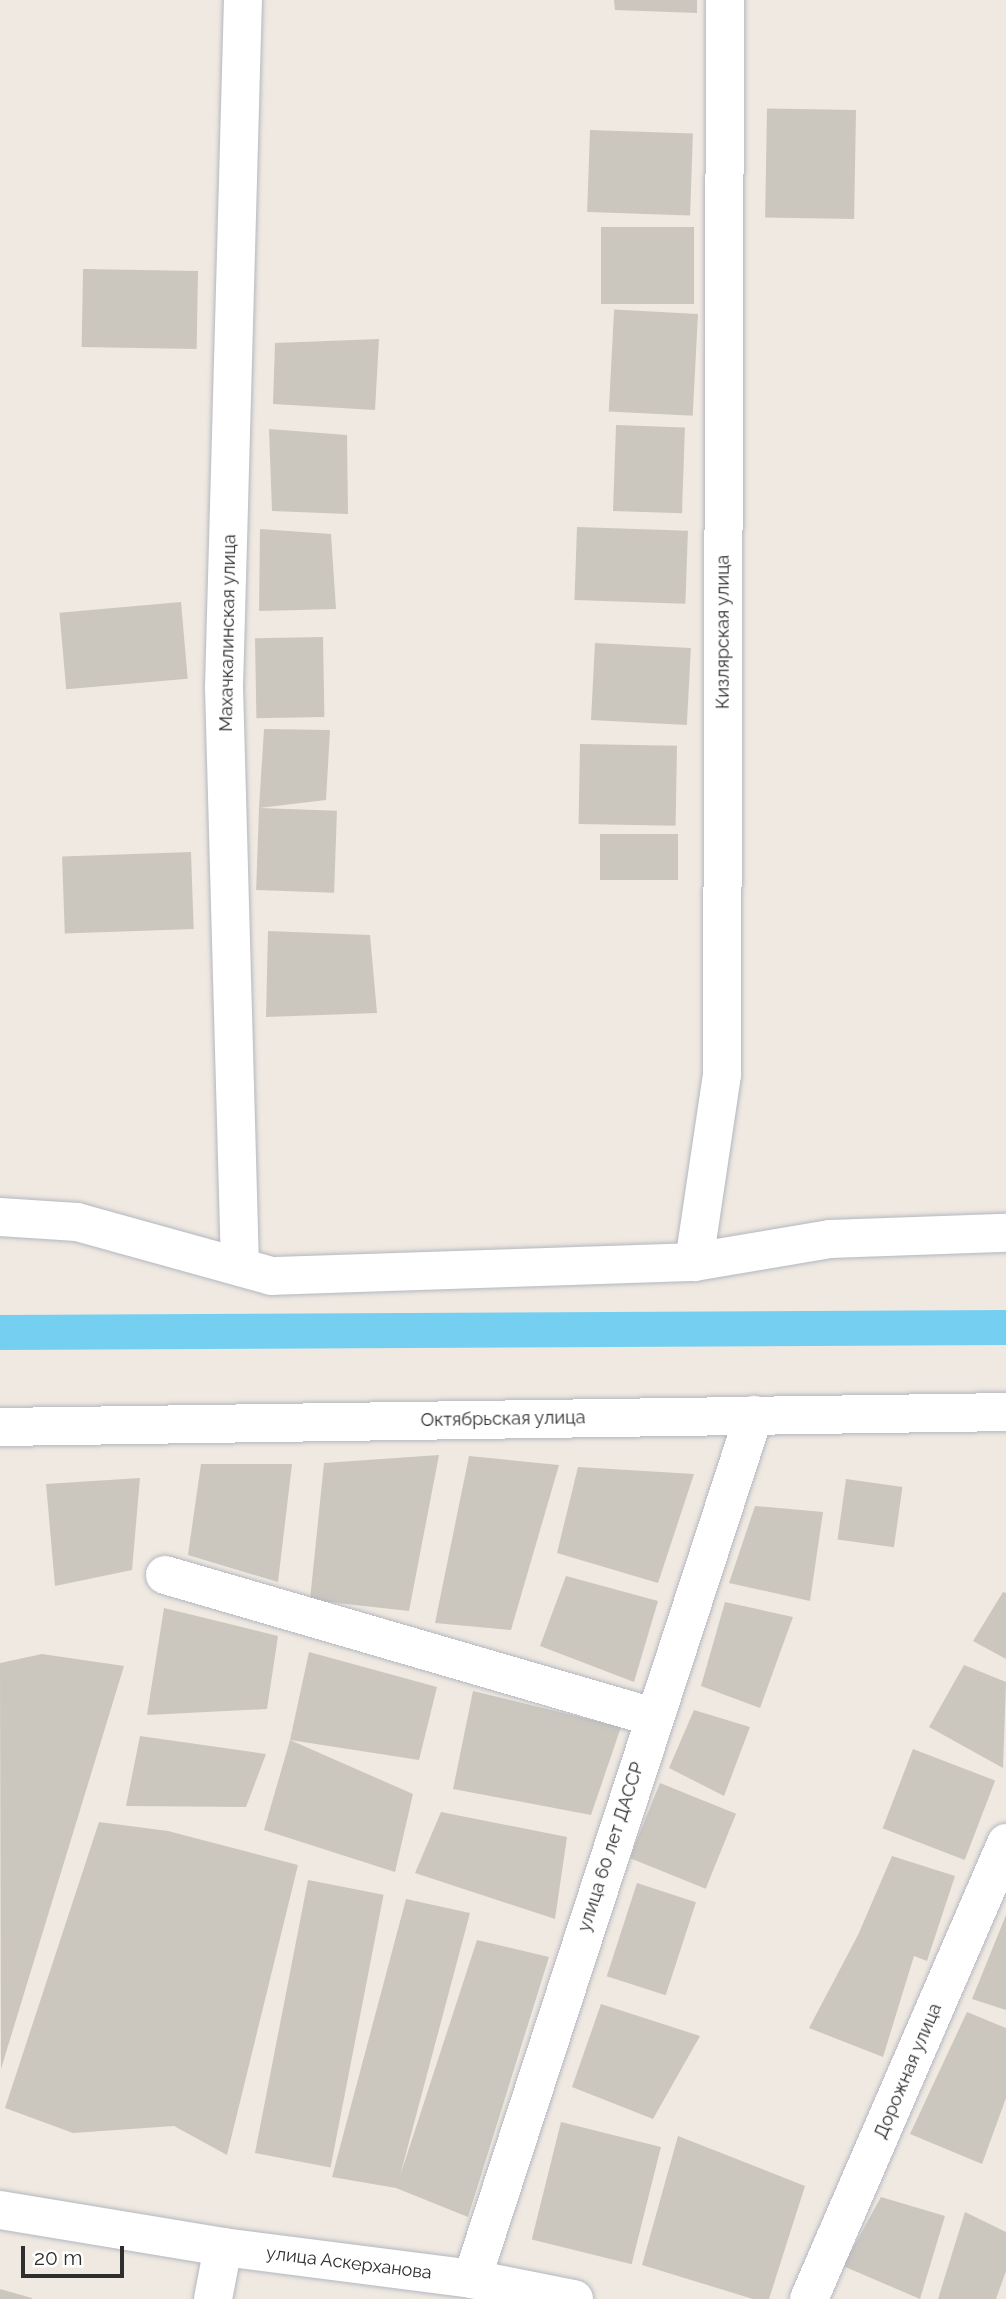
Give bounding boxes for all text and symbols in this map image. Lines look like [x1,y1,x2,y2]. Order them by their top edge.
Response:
street label: Махачкалинская улица [215,534,241,732]
street label: Кизлярская улица [712,555,734,709]
street label: Октябрьская улица [420,1407,586,1431]
street label: улица 60 лет ДАССР [573,1760,649,1934]
street label: Дорожная улица [870,2000,946,2142]
scale bar [24,2232,128,2276]
street label: улица Аскерханова [265,2242,433,2284]
text: 20 m [34,2245,82,2270]

